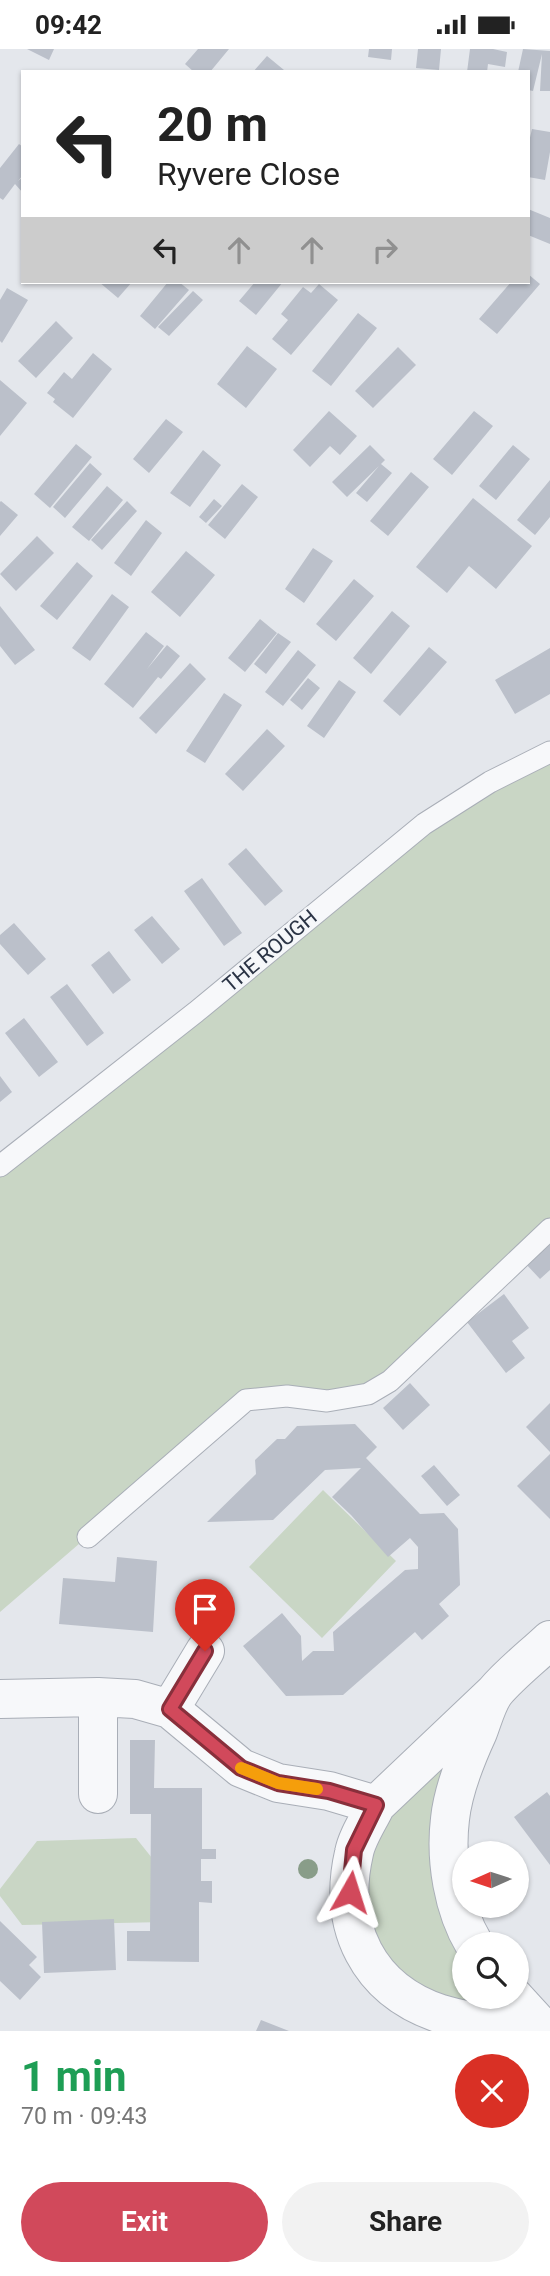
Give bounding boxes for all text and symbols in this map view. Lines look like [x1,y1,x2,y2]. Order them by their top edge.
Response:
text: 09:42 [35,10,102,40]
text: 20 m [157,96,268,153]
icon: left [42,98,133,189]
text: Ryvere Close [157,155,340,193]
icon: left [147,231,185,269]
icon: ahead [220,231,258,269]
icon: ahead [293,231,331,269]
icon: right [366,231,404,269]
street label: THE ROUGH [218,905,322,997]
pin [175,1579,235,1651]
icon: arrive [186,1590,224,1628]
north arrow [452,1841,528,1918]
map controls [452,1841,529,2009]
position arrow [313,1855,387,1929]
button: search [452,1932,529,2009]
text: 1 min [21,2052,127,2101]
button: close [455,2054,529,2128]
text: 70 m · 09:43 [21,2103,147,2130]
button: Exit [21,2182,268,2262]
button: Share [282,2182,529,2262]

